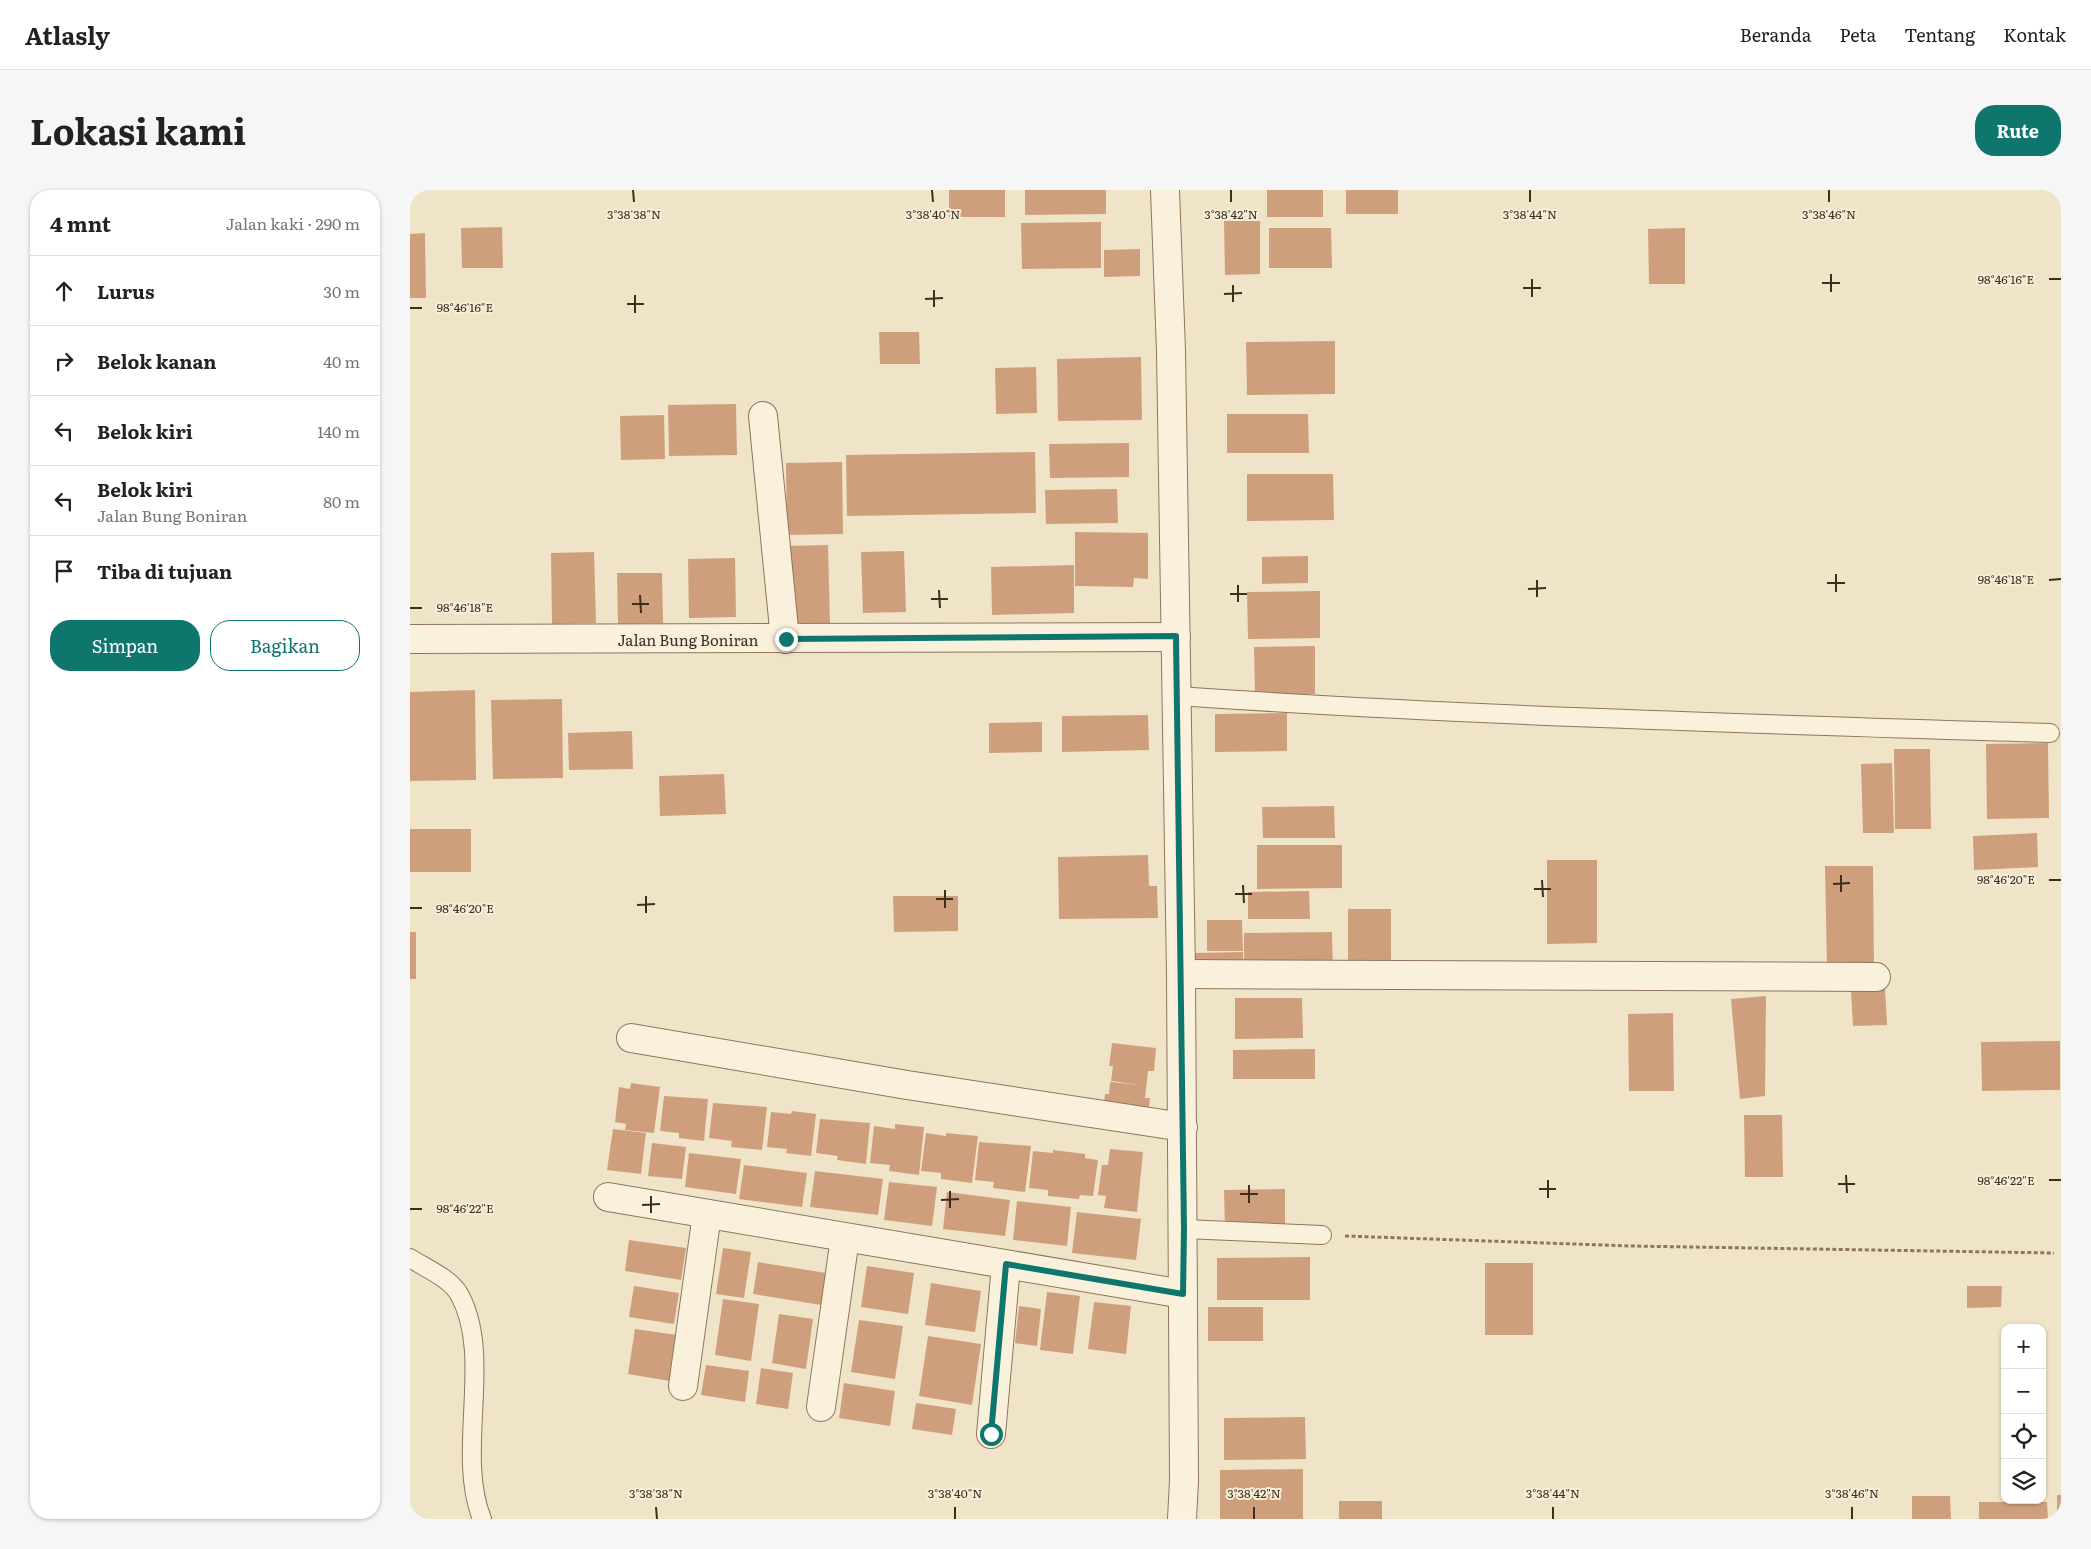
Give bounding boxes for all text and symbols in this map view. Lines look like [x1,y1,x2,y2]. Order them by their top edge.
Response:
text: Atlasly [25,17,110,52]
text: Beranda [1740,21,1811,48]
text: Peta [1839,21,1876,48]
text: Tentang [1904,21,1975,48]
text: Kontak [2003,21,2066,48]
text: Lokasi kami [30,104,246,156]
button: Rute [1975,105,2061,156]
text: 3°38'38"N [607,205,661,223]
text: 3°38'40"N [906,205,960,223]
text: 3°38'42"N [1204,205,1258,223]
text: 3°38'44"N [1503,205,1557,223]
text: 3°38'46"N [1802,205,1856,223]
text: 4 mnt [50,207,111,238]
text: Jalan kaki · 290 m [226,211,360,235]
text: 98°46'16"E [1978,270,2035,288]
icon: ahead [50,277,78,305]
text: Lurus [97,277,154,305]
text: 30 m [323,279,360,303]
text: 98°46'16"E [437,298,494,316]
icon: right [50,347,78,375]
text: Belok kanan [97,347,216,375]
text: 40 m [323,349,360,373]
icon: left [50,417,78,445]
text: Belok kiri [97,417,193,445]
text: 140 m [317,419,360,443]
text: Belok kiri [97,475,193,503]
icon: left [50,487,78,515]
text: 80 m [323,489,360,513]
text: Jalan Bung Boniran [97,503,247,527]
icon: arrive [50,557,78,585]
text: Tiba di tujuan [97,557,232,585]
text: 98°46'18"E [1978,570,2035,588]
text: 98°46'18"E [437,598,494,616]
button: Simpan [50,620,200,671]
button: Bagikan [210,620,360,671]
street label: Jalan Bung Boniran [618,628,758,651]
route end [775,628,798,651]
text: 98°46'20"E [1977,870,2035,888]
text: 98°46'20"E [436,899,494,917]
text: 98°46'22"E [1977,1171,2035,1189]
text: 98°46'22"E [436,1199,494,1217]
map controls [2001,1324,2046,1504]
button: + [2001,1324,2046,1369]
button: − [2001,1369,2046,1414]
button: locate [2001,1414,2046,1459]
route start [980,1423,1003,1446]
button: layers [2001,1459,2046,1504]
text: 3°38'38"N [629,1484,683,1502]
text: 3°38'40"N [928,1484,982,1502]
text: 3°38'42"N [1227,1484,1281,1502]
text: 3°38'44"N [1526,1484,1580,1502]
text: 3°38'46"N [1825,1484,1879,1502]

